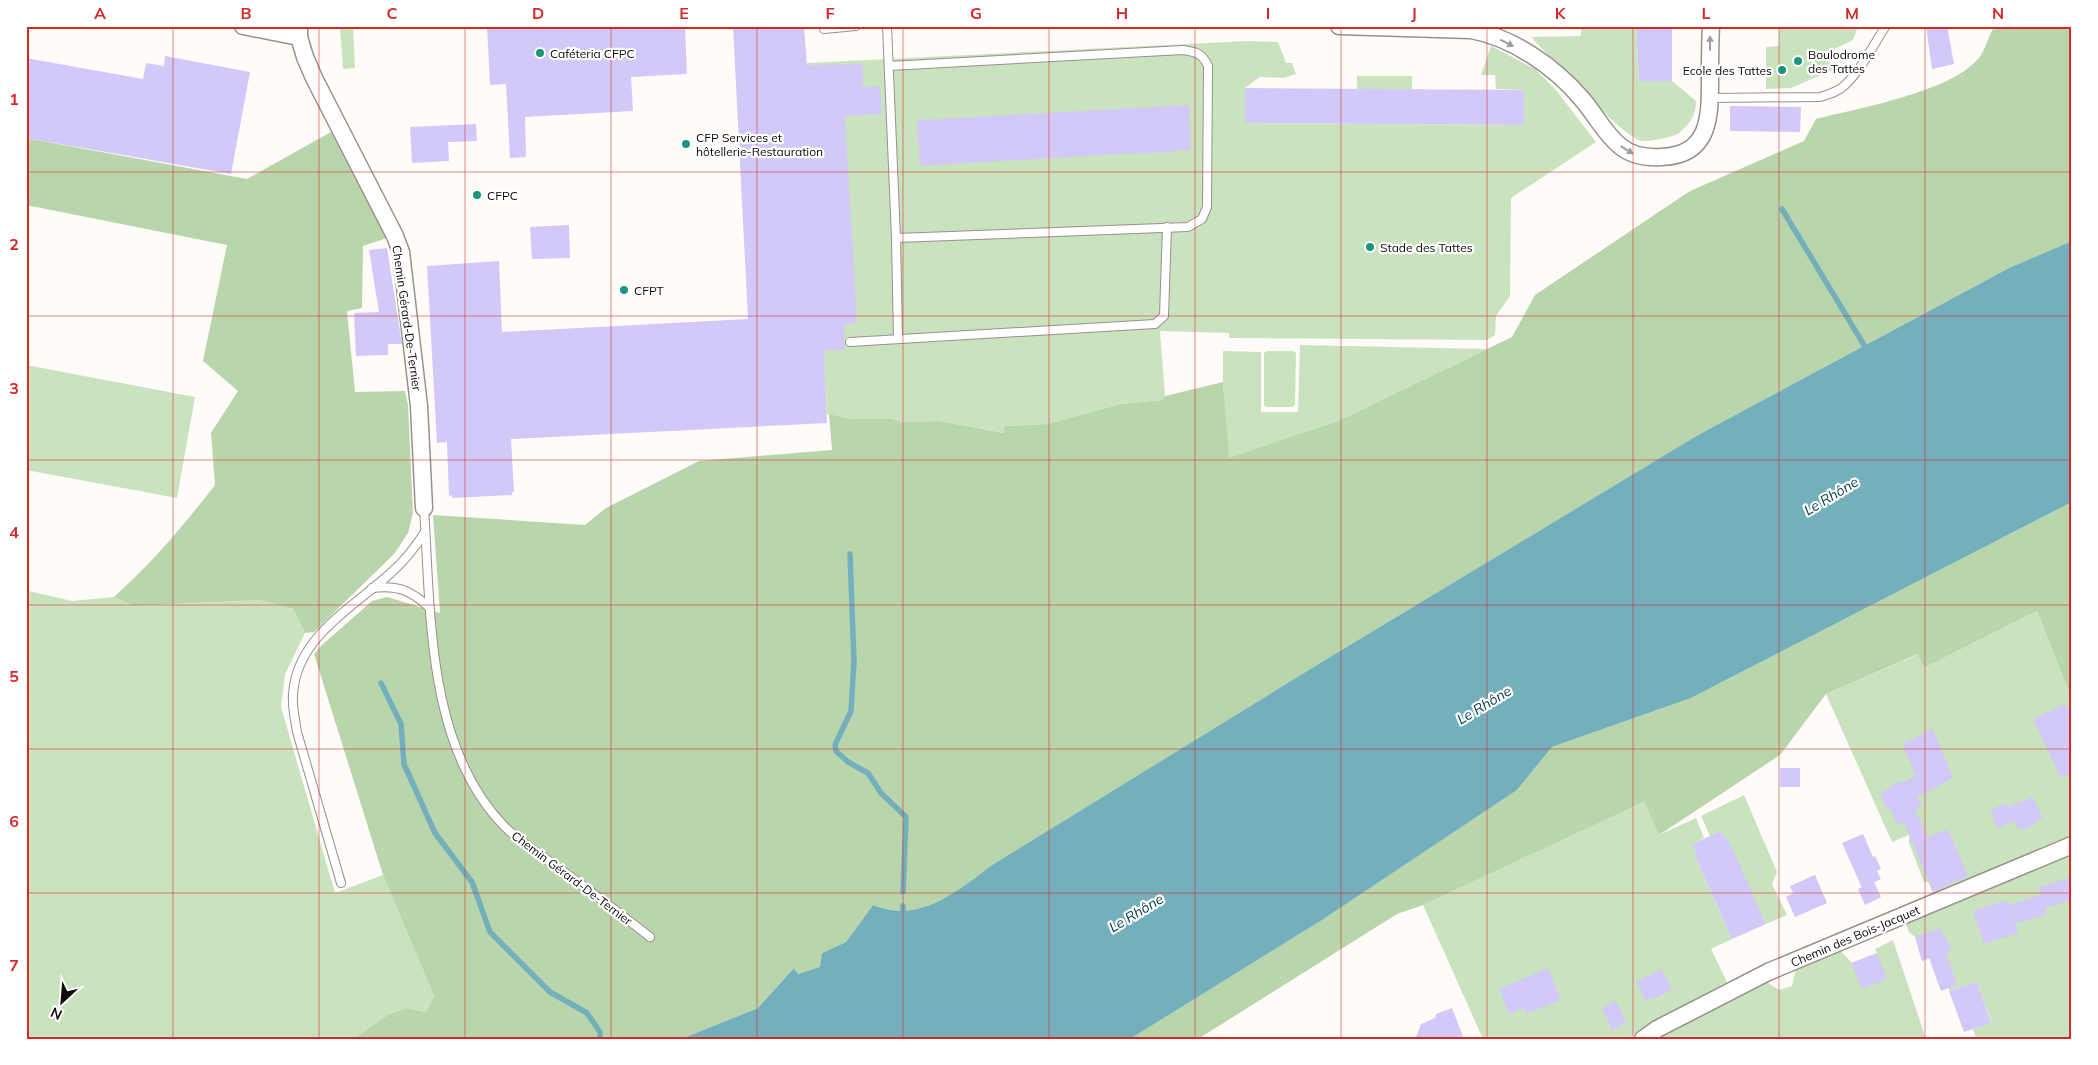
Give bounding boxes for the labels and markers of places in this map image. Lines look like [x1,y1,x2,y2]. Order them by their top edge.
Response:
place label: Caféteria CFPC [550,46,635,61]
marker: Caféteria CFPC [534,47,546,59]
place label: Boulodrome des Tattes [1808,47,1875,76]
marker: Boulodrome des Tattes [1792,55,1804,67]
place label: Ecole des Tattes [1683,63,1772,78]
marker: Ecole des Tattes [1776,64,1788,76]
place label: CFP Services et hôtellerie-Restauration [696,130,823,159]
marker: CFP Services et hôtellerie-Restauration [680,138,692,150]
place label: CFPC [487,188,518,203]
marker: CFPC [471,189,483,201]
place label: Stade des Tattes [1380,240,1473,255]
marker: Stade des Tattes [1364,241,1376,253]
place label: CFPT [634,283,665,298]
marker: CFPT [618,284,630,296]

